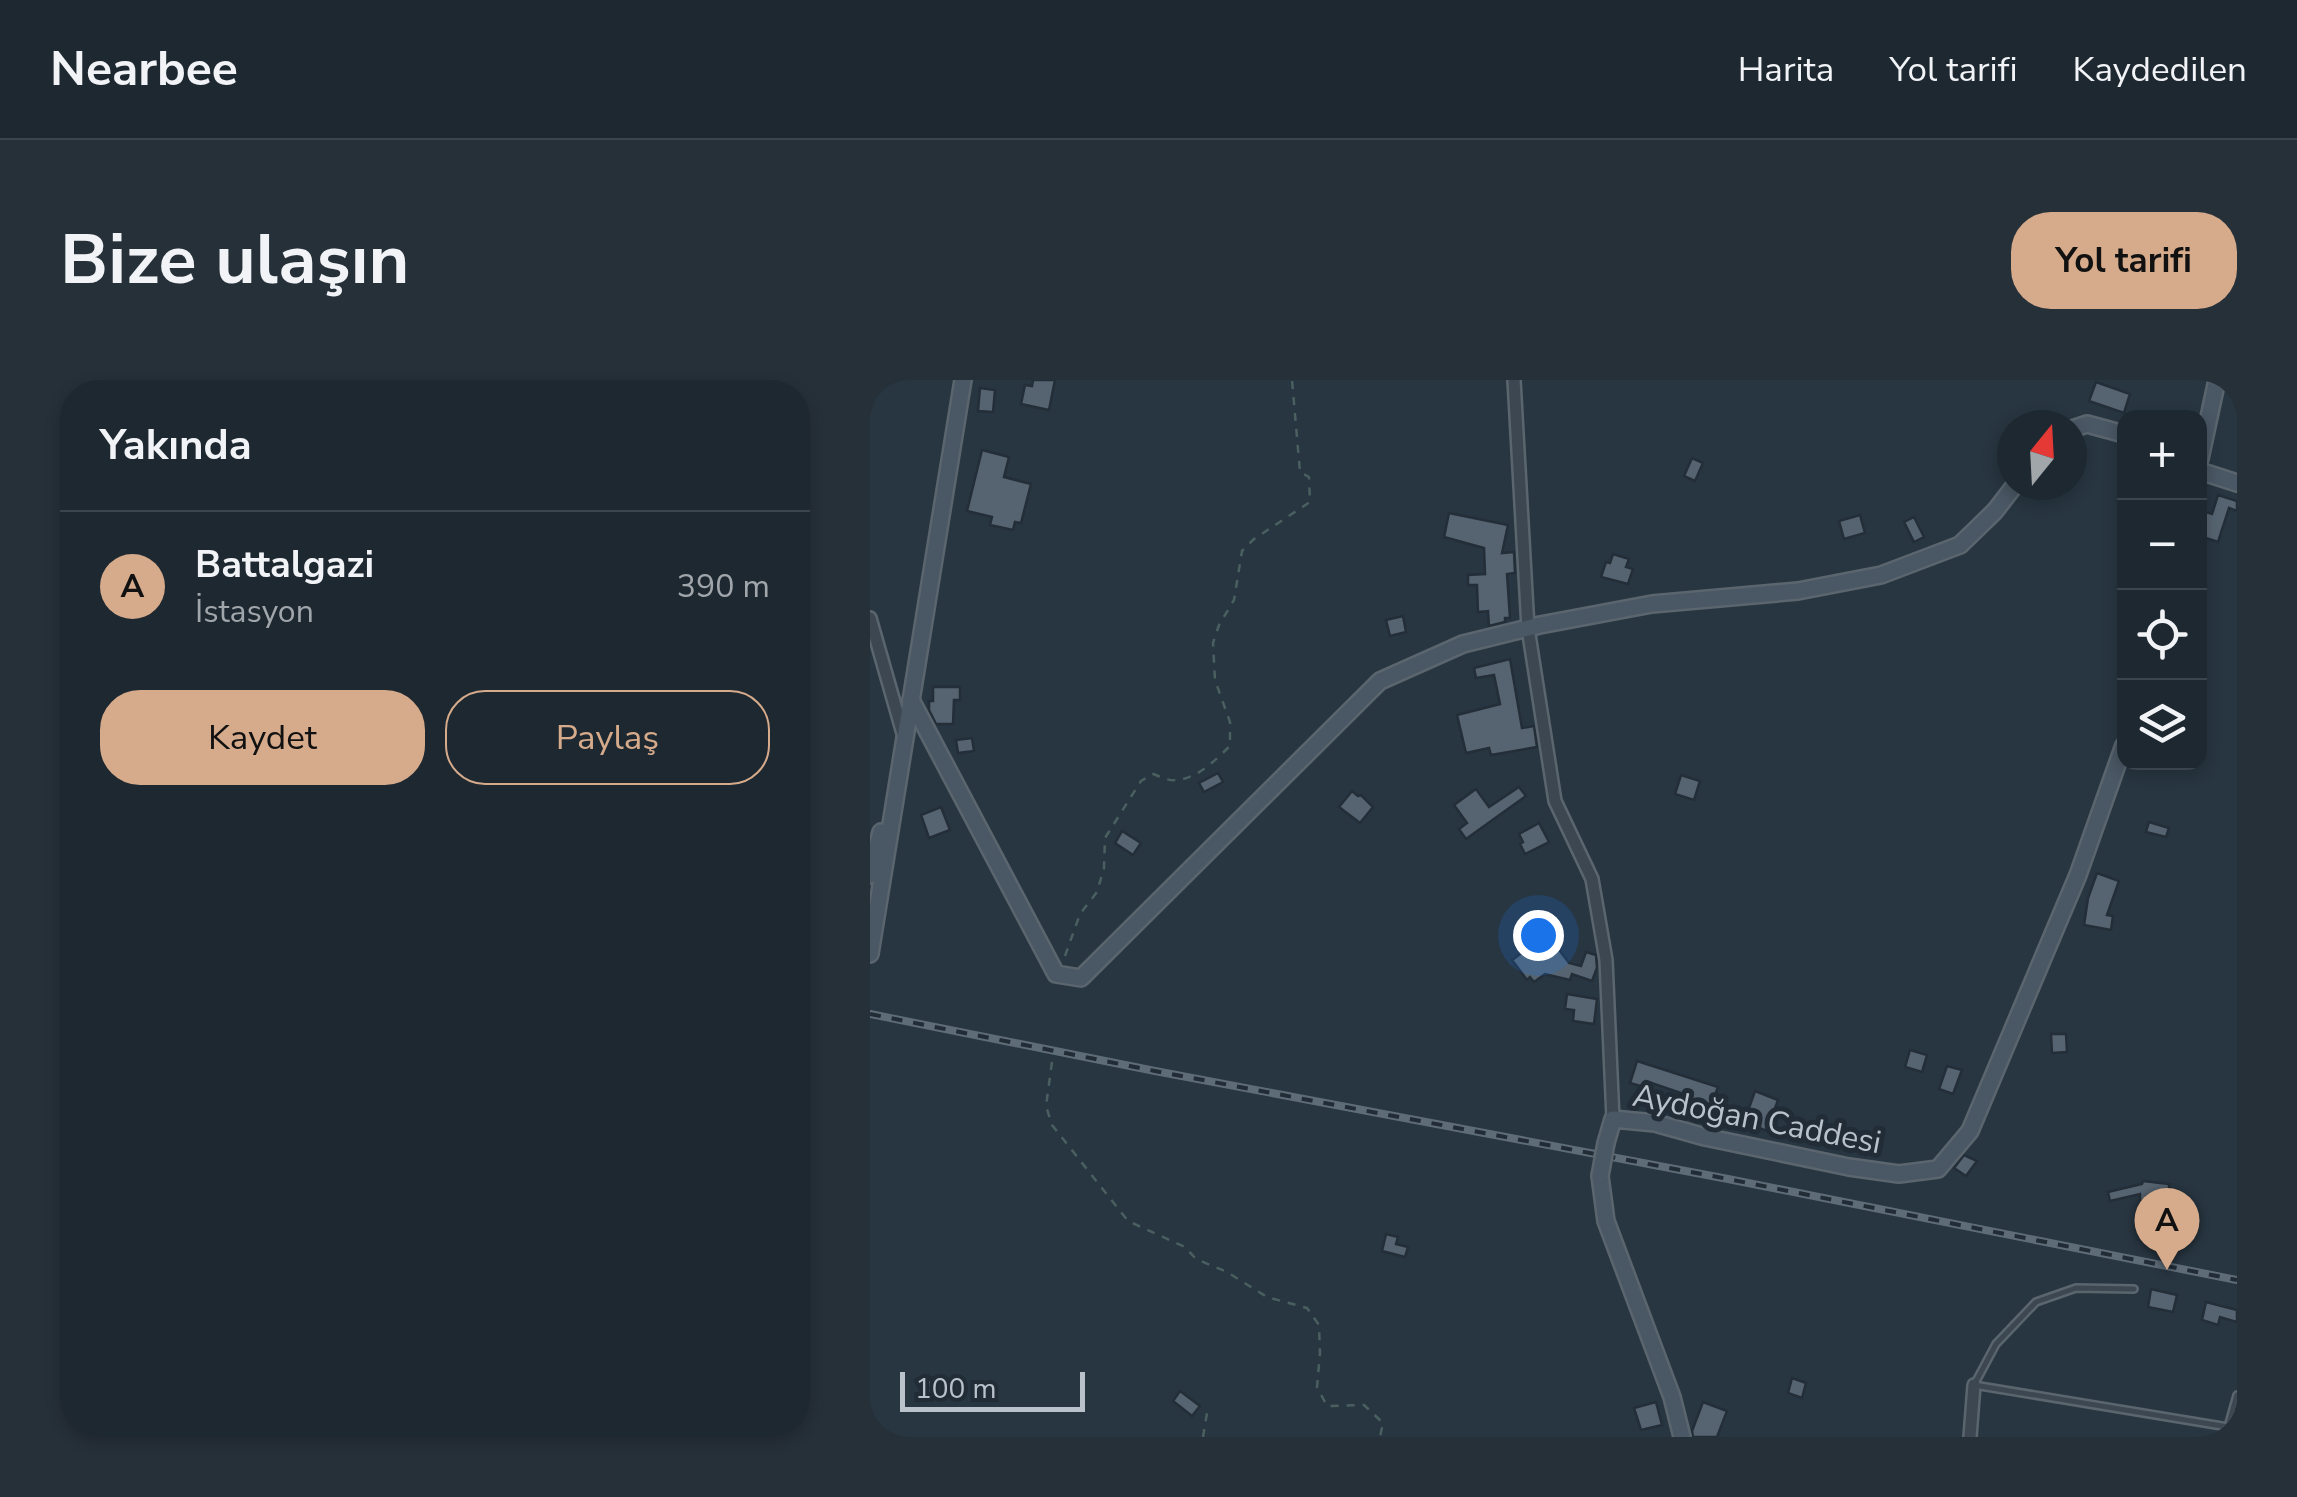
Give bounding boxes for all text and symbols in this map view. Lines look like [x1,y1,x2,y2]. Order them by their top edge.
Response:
text: Nearbee [50,36,238,102]
text: Harita [1738,46,1834,93]
text: Yol tarifi [1889,46,2018,93]
text: Kaydedilen [2073,46,2247,93]
text: Bize ulaşın [60,212,409,308]
button: Yol tarifi [2011,212,2237,309]
north arrow [1997,410,2087,500]
map controls [2117,410,2207,770]
button: + [2117,410,2207,500]
text: Yakında [100,417,252,474]
button: − [2117,500,2207,590]
text: Battalgazi [195,539,374,590]
text: A [121,565,144,608]
text: 390 m [677,565,770,608]
text: İstasyon [195,590,314,633]
button: locate [2117,590,2207,680]
button: layers [2117,680,2207,770]
button: Kaydet [100,690,425,785]
button: Paylaş [445,690,770,785]
your location [1513,910,1564,961]
street label: Aydoğan Caddesi [1629,1074,1885,1164]
pin: A [2134,1188,2200,1270]
scale bar [900,1367,1085,1412]
text: 100 m [915,1370,997,1408]

